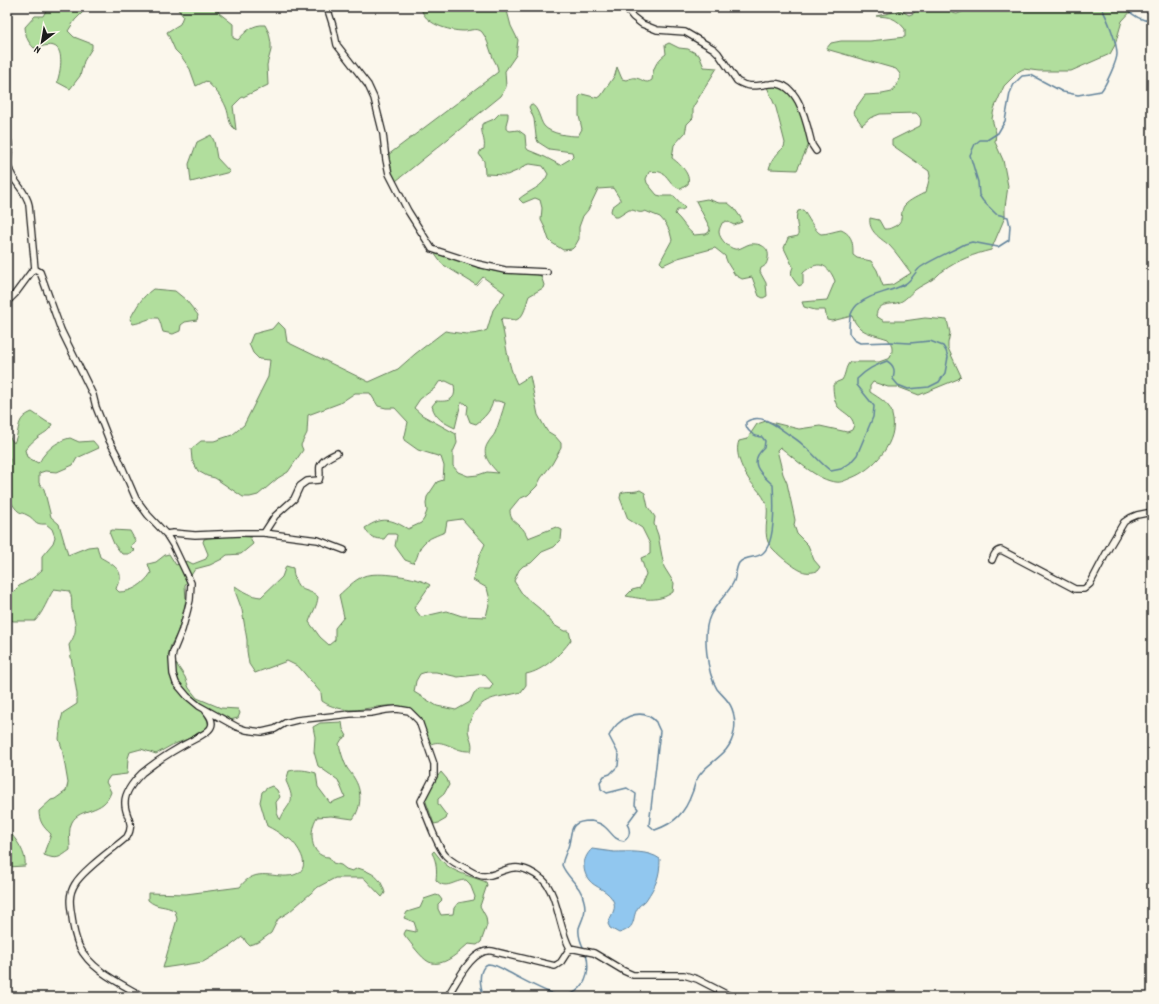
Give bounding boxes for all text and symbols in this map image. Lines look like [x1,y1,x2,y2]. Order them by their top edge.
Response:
north arrow [22,22,62,62]
text: N [31,40,44,57]

